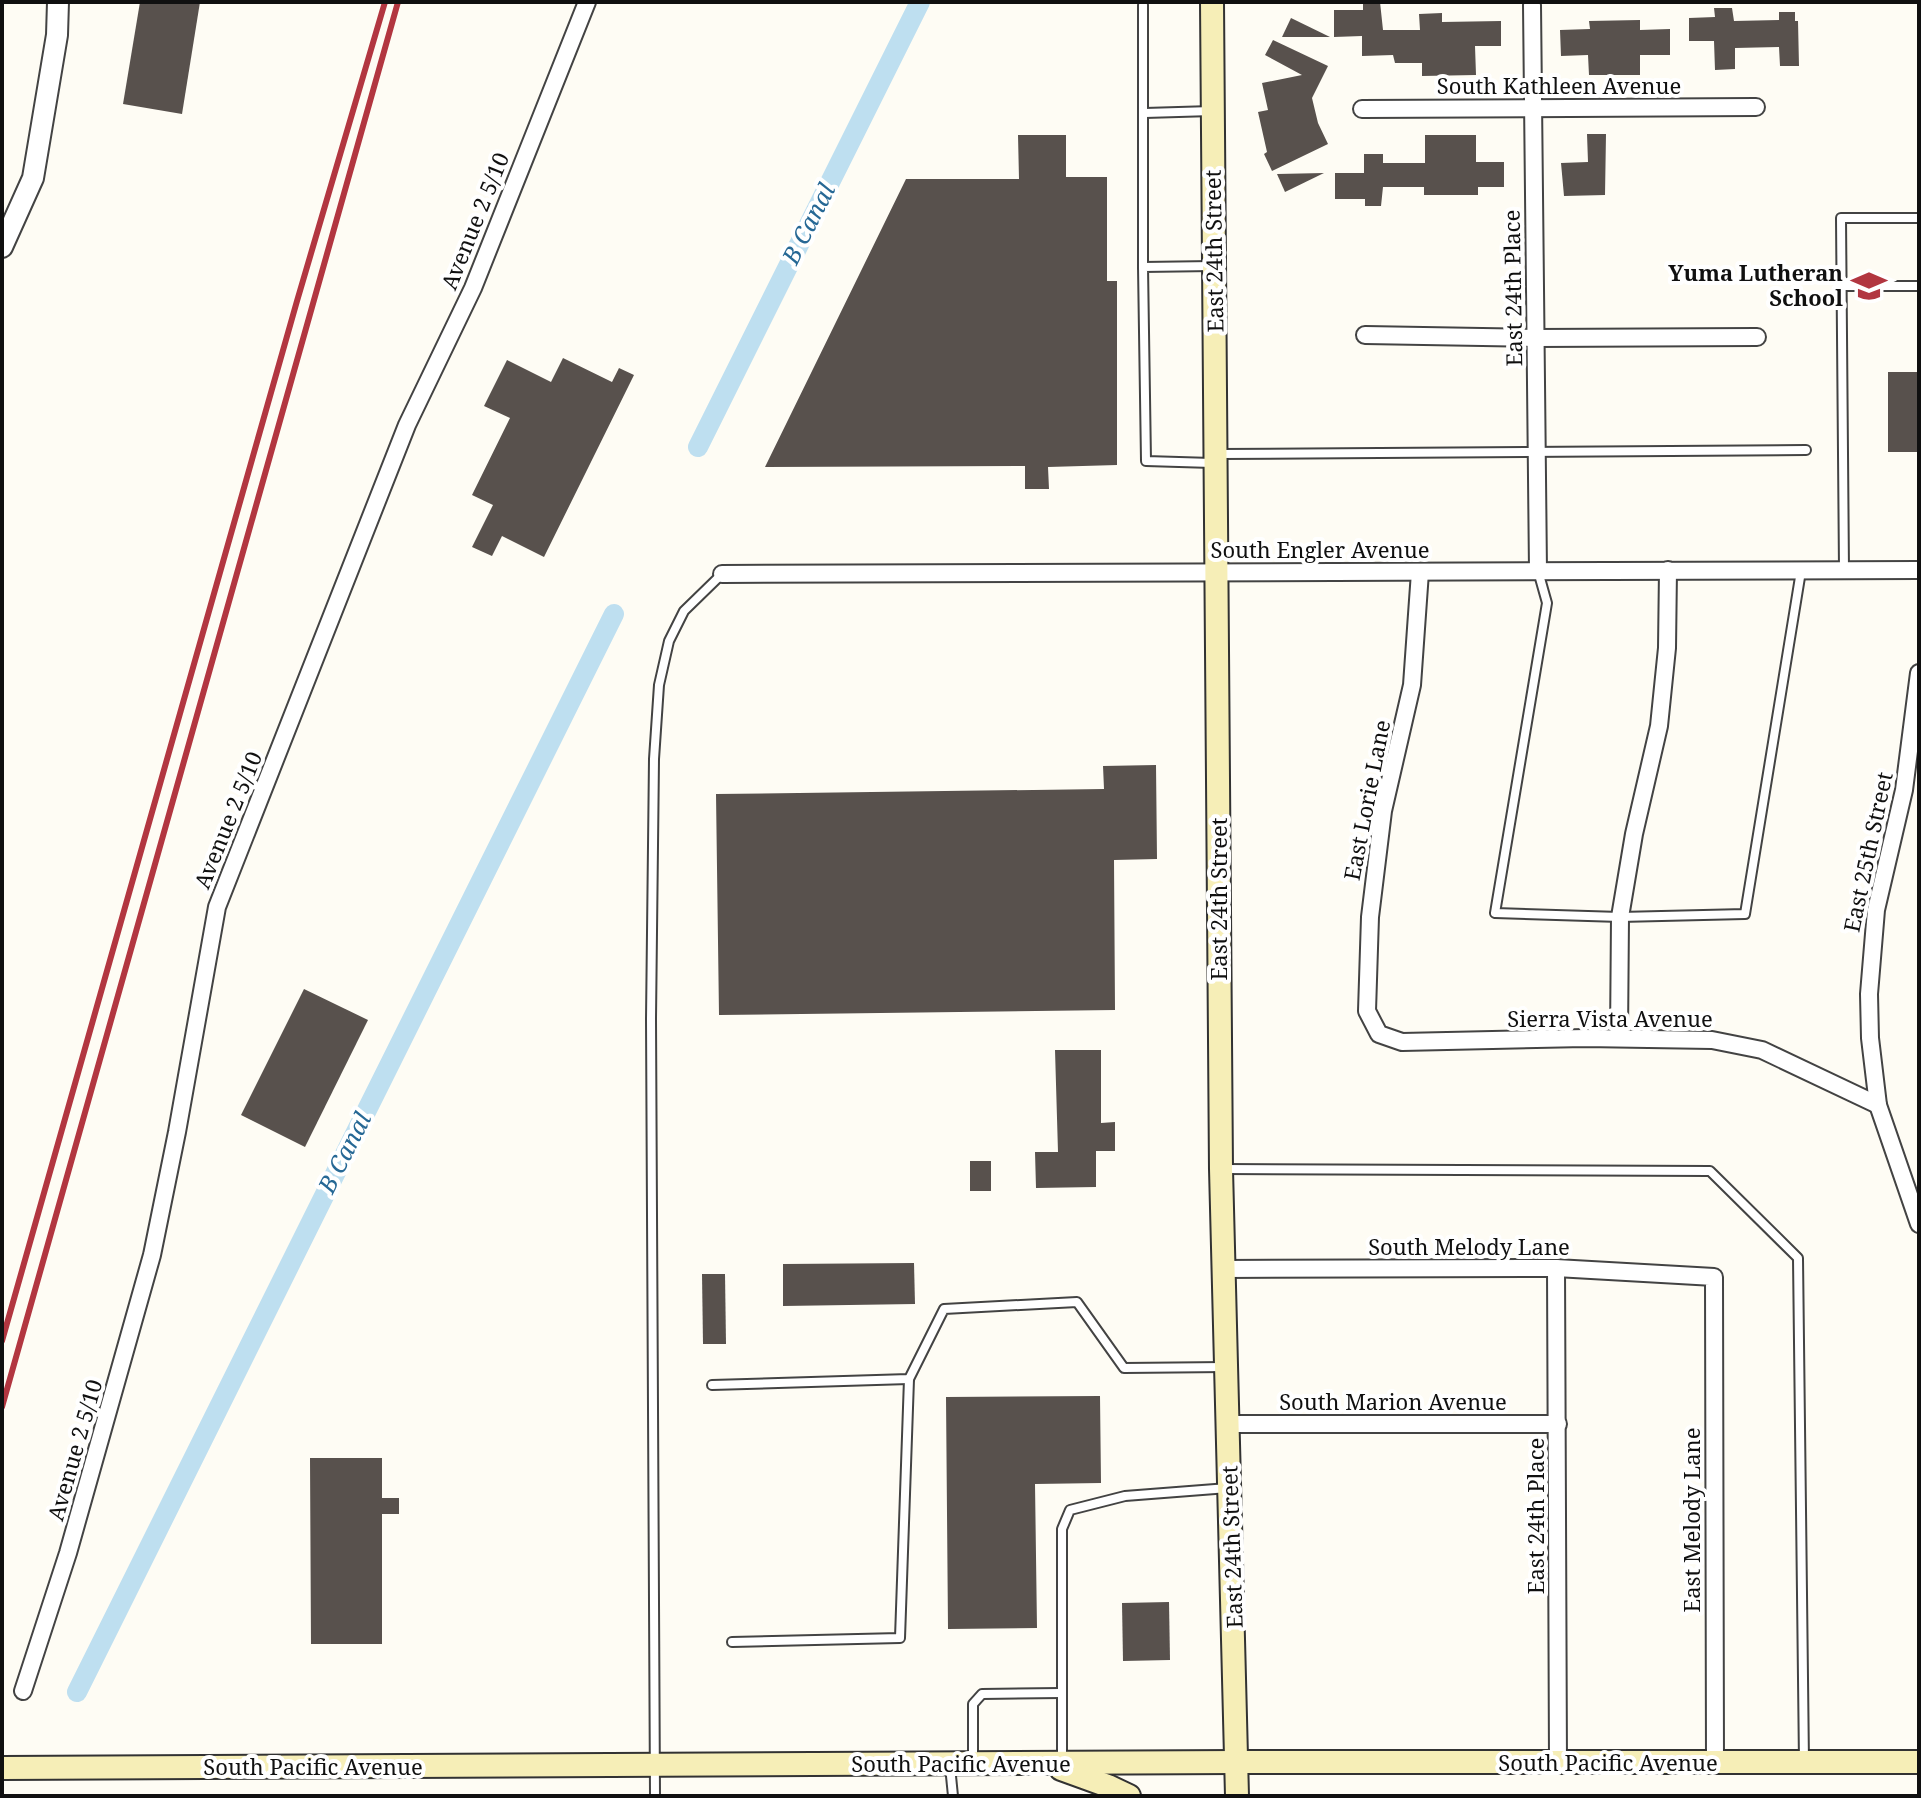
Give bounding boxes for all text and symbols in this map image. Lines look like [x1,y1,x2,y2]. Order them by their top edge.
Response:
street label: South Kathleen Avenue [1437,70,1681,100]
street label: Avenue 2 5/10 [433,148,515,294]
street label: East 24th Street [1197,169,1229,333]
water label: B Canal [773,177,842,270]
street label: East 24th Place [1496,209,1528,367]
place label: Yuma Lutheran School [1668,257,1843,312]
school or university icon: Yuma Lutheran School [1850,267,1888,305]
street label: South Engler Avenue [1210,534,1430,564]
street label: East Lorie Lane [1336,717,1396,883]
street label: Avenue 2 5/10 [186,747,268,893]
street label: East 25th Street [1835,769,1899,935]
street label: East 24th Street [1203,817,1233,980]
street label: Sierra Vista Avenue [1507,1003,1713,1033]
water label: B Canal [309,1106,378,1199]
street label: South Melody Lane [1368,1231,1570,1261]
street label: Avenue 2 5/10 [40,1376,109,1524]
street label: South Marion Avenue [1279,1386,1507,1416]
street label: East Melody Lane [1676,1427,1706,1613]
street label: East 24th Place [1520,1438,1550,1594]
street label: East 24th Street [1213,1465,1249,1629]
street label: South Pacific Avenue [1498,1747,1718,1777]
street label: South Pacific Avenue [851,1748,1071,1778]
street label: South Pacific Avenue [203,1751,423,1781]

